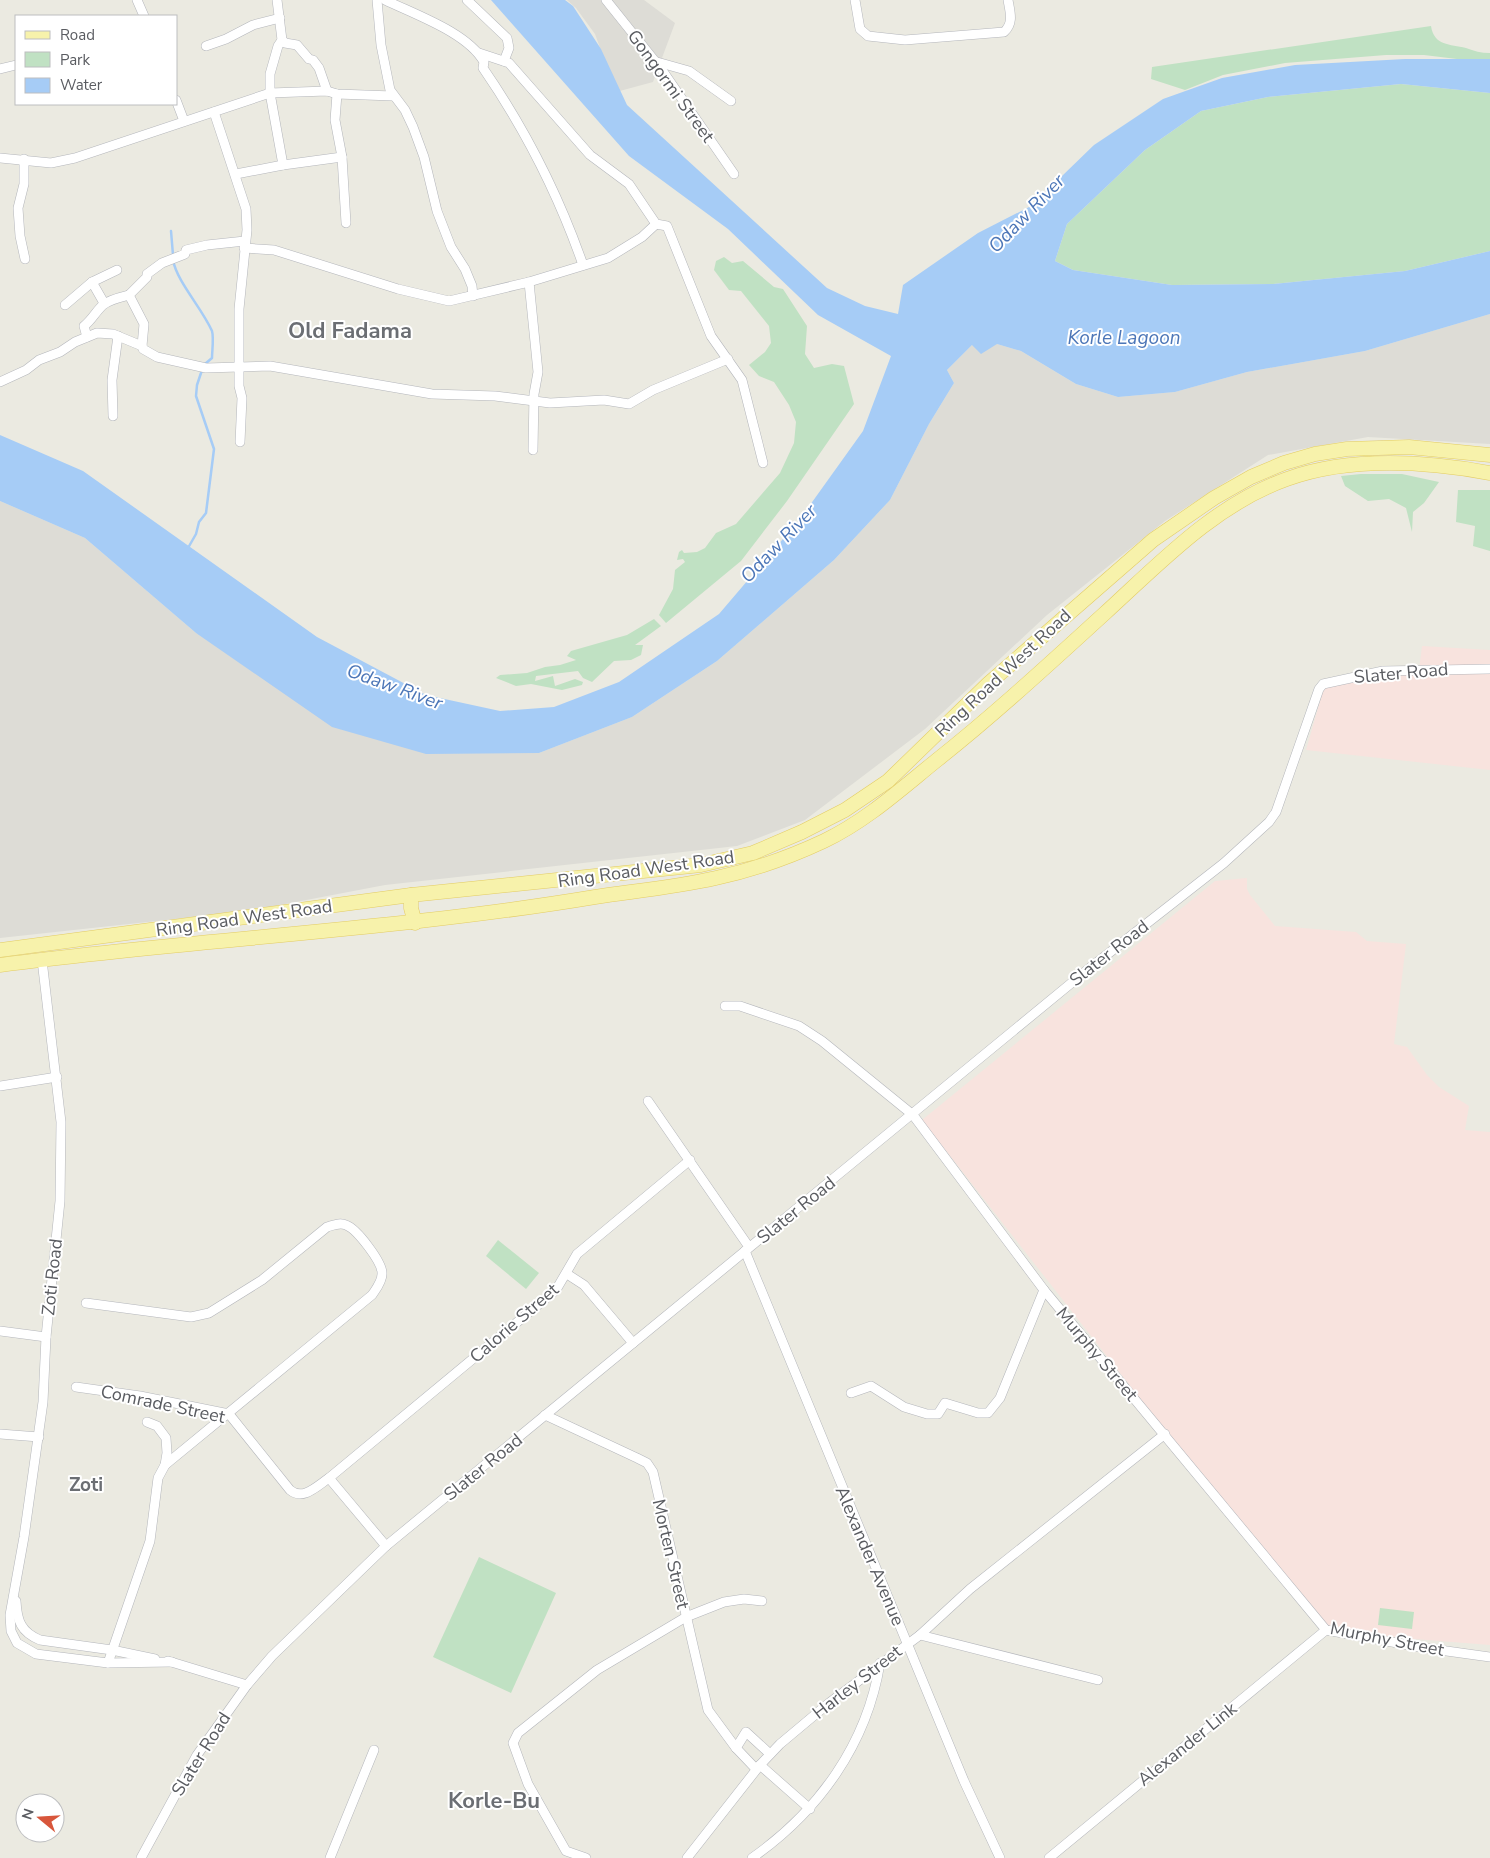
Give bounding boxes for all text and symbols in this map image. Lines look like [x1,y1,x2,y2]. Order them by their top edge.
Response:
legend [15,15,178,105]
text: Road [60,25,95,45]
street label: Gongormi Street [622,25,720,148]
text: Park [60,50,90,70]
text: Water [60,75,103,95]
water label: Odaw River [983,168,1072,259]
district label: Old Fadama [288,316,412,346]
water label: Korle Lagoon [1068,325,1181,351]
water label: Odaw River [735,498,824,589]
street label: Ring Road West Road [930,604,1076,742]
street label: Slater Road [1353,657,1449,689]
water label: Odaw River [343,658,447,717]
street label: Ring Road West Road [556,845,736,893]
street label: Ring Road West Road [154,894,334,942]
street label: Slater Road [1064,914,1154,992]
street label: Slater Road [752,1171,840,1249]
street label: Zoti Road [36,1237,68,1317]
street label: Calorie Street [464,1277,564,1368]
street label: Murphy Street [1051,1302,1144,1407]
street label: Comrade Street [99,1379,228,1429]
street label: Slater Road [439,1428,527,1506]
district label: Zoti [69,1472,103,1498]
street label: Alexander Avenue [830,1483,910,1629]
street label: Morten Street [647,1497,695,1612]
street label: Murphy Street [1328,1616,1447,1662]
street label: Harley Street [807,1639,907,1725]
street label: Alexander Link [1132,1696,1242,1792]
street label: Slater Road [166,1707,236,1801]
district label: Korle-Bu [448,1786,540,1816]
north arrow [15,1793,65,1843]
text: N [17,1806,39,1822]

